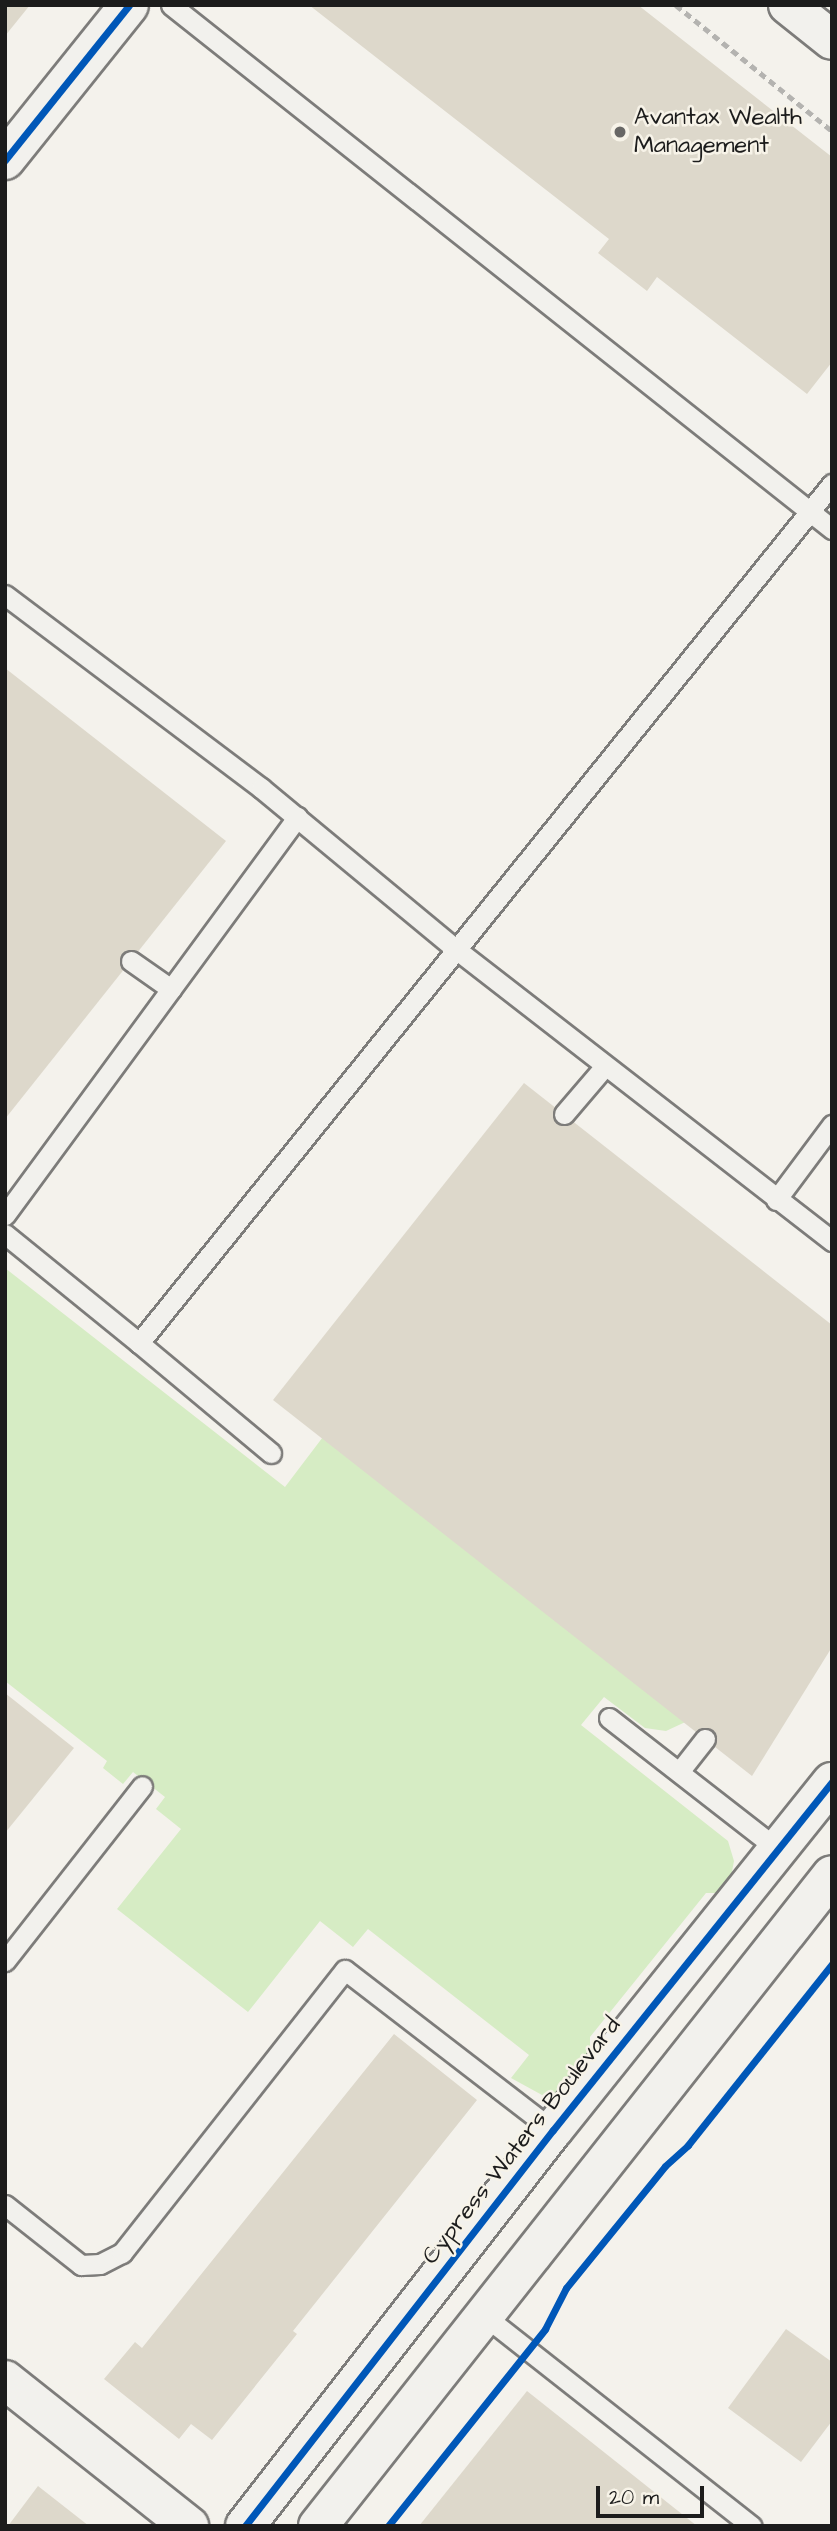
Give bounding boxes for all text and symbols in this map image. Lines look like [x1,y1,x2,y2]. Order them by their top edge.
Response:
place label: Avantax Wealth Management [634,104,802,160]
marker: Avantax Wealth Management [612,124,628,140]
street label: Cypress Waters Boulevard [417,2012,627,2270]
scale bar [599,2472,708,2516]
text: 20 m [609,2483,659,2512]

